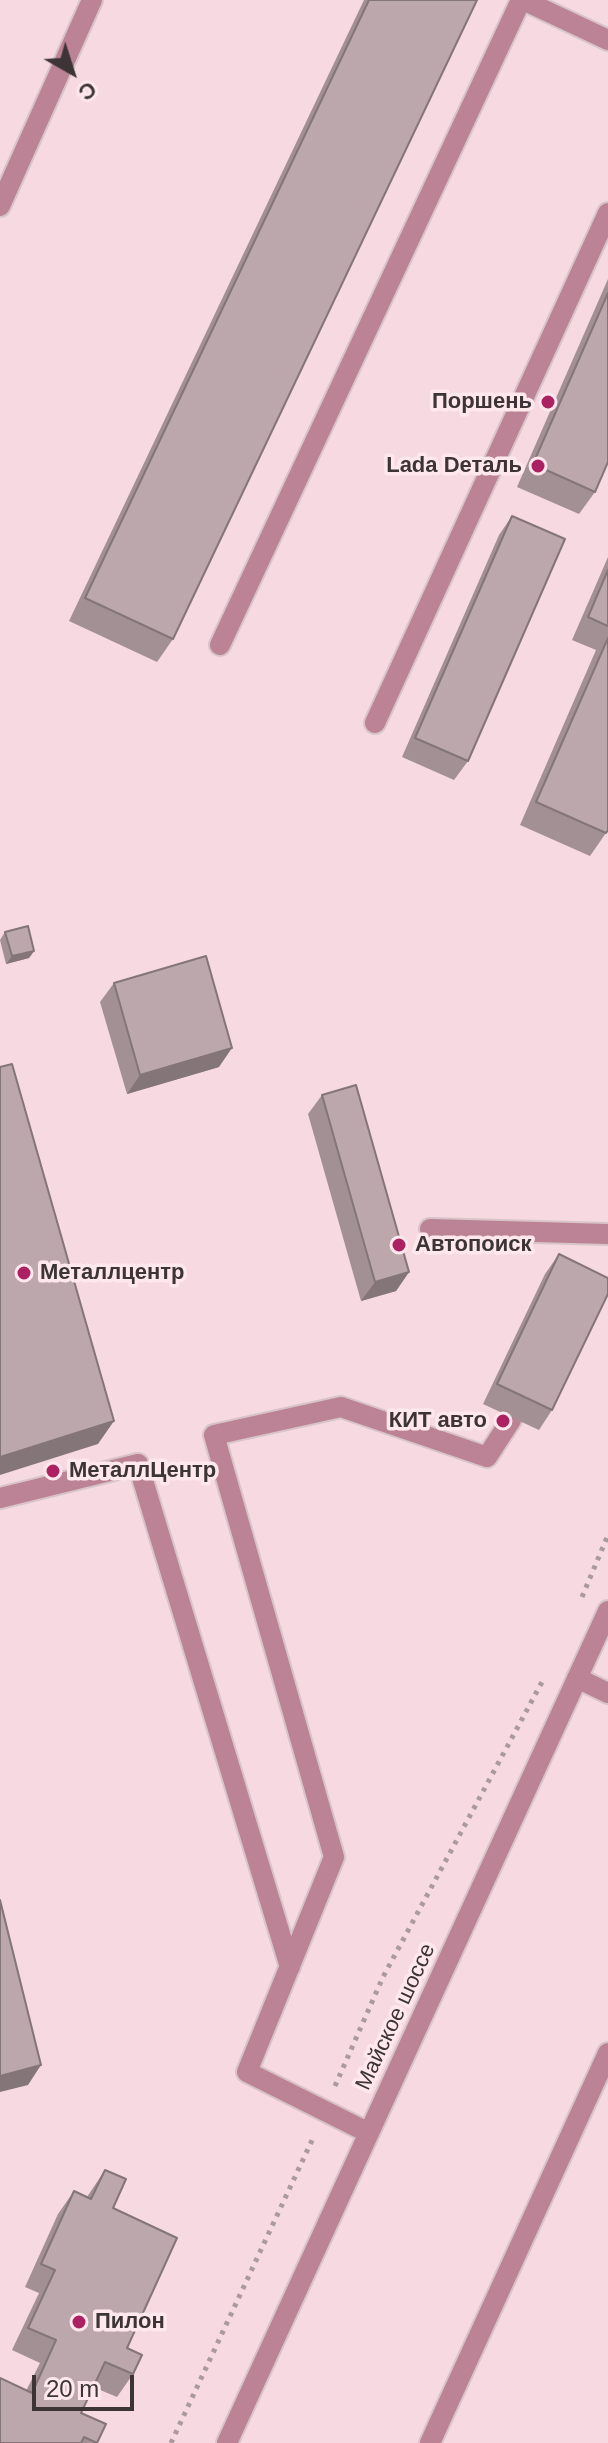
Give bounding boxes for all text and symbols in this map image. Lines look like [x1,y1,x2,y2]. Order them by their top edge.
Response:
north arrow [32,32,112,112]
text: С [73,76,101,106]
place label: Поршень [432,389,532,415]
marker: Поршень [539,393,557,411]
place label: Lada Dеталь [386,453,522,479]
marker: Lada Dеталь [529,457,547,475]
place label: Автопоиск [415,1232,532,1258]
marker: Автопоиск [390,1236,408,1254]
place label: Металлцентр [40,1260,184,1286]
marker: Металлцентр [15,1264,33,1282]
place label: КИТ авто [389,1408,487,1434]
marker: КИТ авто [494,1412,512,1430]
place label: МеталлЦентр [69,1458,216,1484]
marker: МеталлЦентр [44,1462,62,1480]
street label: Майское шоссе [351,1940,441,2094]
place label: Пилон [95,2309,165,2335]
marker: Пилон [70,2313,88,2331]
scale bar [36,2359,138,2409]
text: 20 m [46,2375,99,2402]

